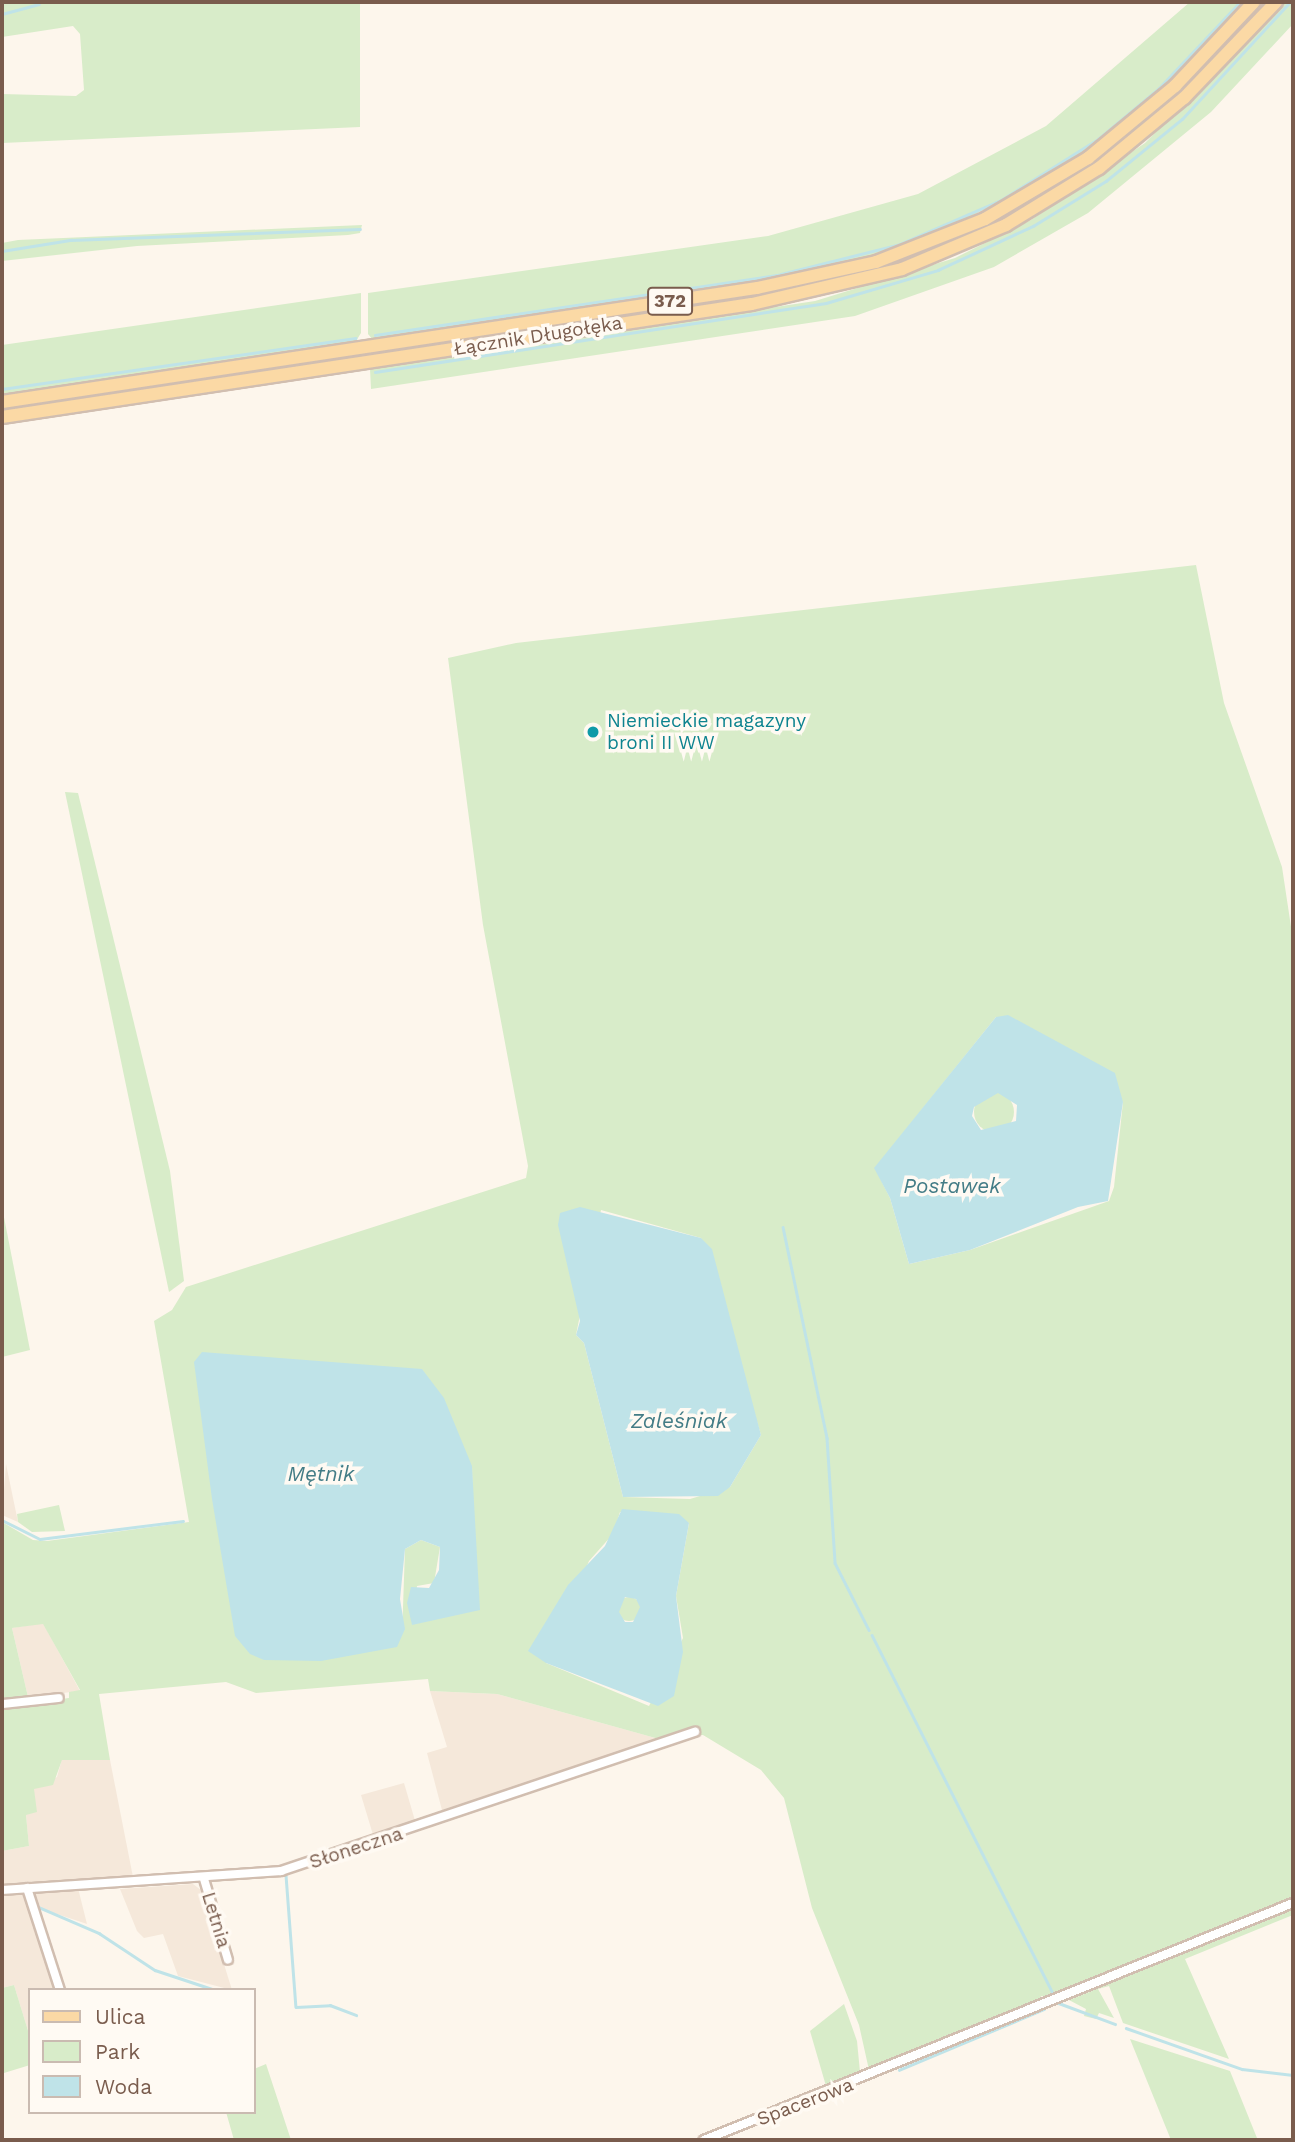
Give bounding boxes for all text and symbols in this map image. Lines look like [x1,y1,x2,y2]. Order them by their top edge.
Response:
road number: 372 [646,286,694,316]
street label: Łącznik Długołęka [452,311,624,361]
place label: Niemieckie magazyny broni II WW [607,710,806,754]
marker: Niemieckie magazyny broni II WW [585,724,601,740]
water label: Postawek [903,1173,1001,1199]
water label: Zaleśniak [631,1408,727,1434]
water label: Mętnik [288,1461,354,1487]
street label: Słoneczna [307,1822,405,1874]
street label: Letnia [197,1889,235,1951]
legend [28,1988,256,2114]
text: Ulica [95,2004,145,2029]
text: Park [95,2039,140,2064]
street label: Spacerowa [754,2073,856,2131]
text: Woda [95,2074,152,2099]

